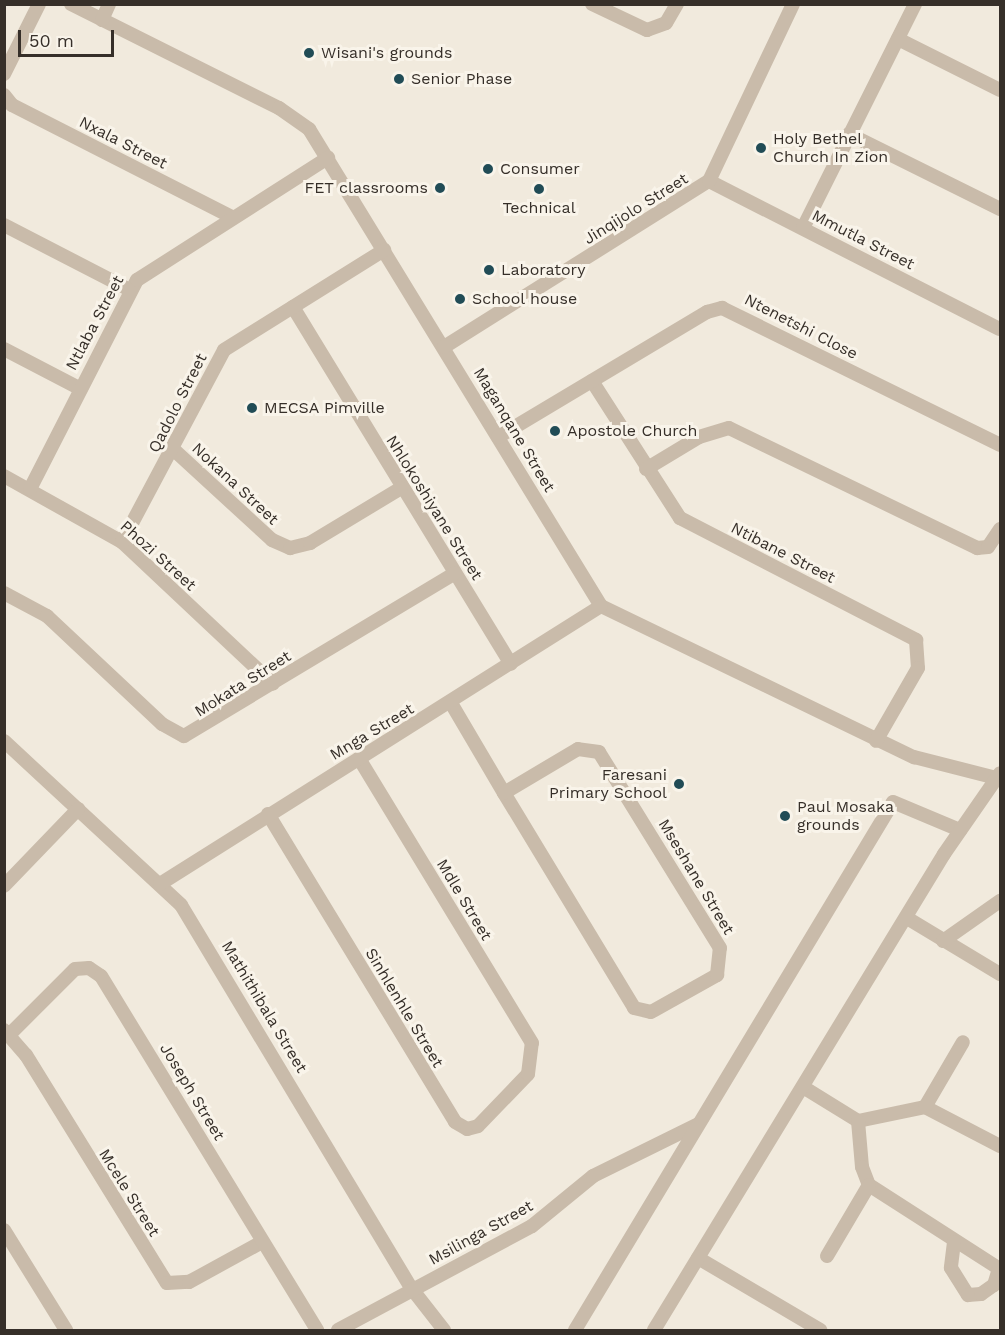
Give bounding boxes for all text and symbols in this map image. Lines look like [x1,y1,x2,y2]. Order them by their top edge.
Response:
scale bar [21,18,117,56]
text: 50 m [29,30,74,51]
place label: Wisani's grounds [321,43,452,63]
marker: Wisani's grounds [302,46,316,60]
place label: Senior Phase [411,69,513,89]
marker: Senior Phase [392,72,406,86]
street label: Nxala Street [76,112,170,174]
place label: Holy Bethel Church In Zion [773,129,888,167]
marker: Holy Bethel Church In Zion [754,141,768,155]
place label: Consumer [500,159,580,179]
marker: Consumer [481,162,495,176]
street label: Jinqijolo Street [580,169,692,249]
place label: FET classrooms [304,178,428,198]
marker: FET classrooms [433,181,447,195]
marker: Technical [532,182,546,196]
place label: Technical [502,198,576,218]
street label: Mmutla Street [808,206,918,274]
place label: Laboratory [501,260,585,280]
marker: Laboratory [482,263,496,277]
street label: Ntlaba Street [62,272,128,374]
place label: School house [472,289,578,309]
street label: Ntenetshi Close [741,290,861,364]
marker: School house [453,292,467,306]
street label: Qadolo Street [145,350,211,456]
street label: Maganqane Street [469,364,559,496]
place label: MECSA Pimville [264,398,385,418]
marker: MECSA Pimville [245,401,259,415]
place label: Apostole Church [567,421,697,441]
marker: Apostole Church [548,424,562,438]
street label: Nhlokoshiyane Street [382,432,486,584]
street label: Nokana Street [188,439,282,529]
street label: Phozi Street [116,517,200,595]
street label: Ntibane Street [728,518,838,588]
street label: Mokata Street [191,647,295,721]
street label: Mnga Street [326,699,418,765]
place label: Faresani Primary School [549,765,667,803]
marker: Faresani Primary School [672,777,686,791]
place label: Paul Mosaka grounds [797,797,895,835]
marker: Paul Mosaka grounds [778,809,792,823]
street label: Mseshane Street [654,816,738,938]
street label: Mdle Street [432,856,496,944]
street label: Mathithibala Street [217,937,311,1077]
street label: Sinhlenhle Street [361,945,447,1071]
street label: Joseph Street [156,1040,228,1144]
street label: Mcele Street [95,1146,163,1240]
street label: Msilinga Street [425,1196,537,1270]

